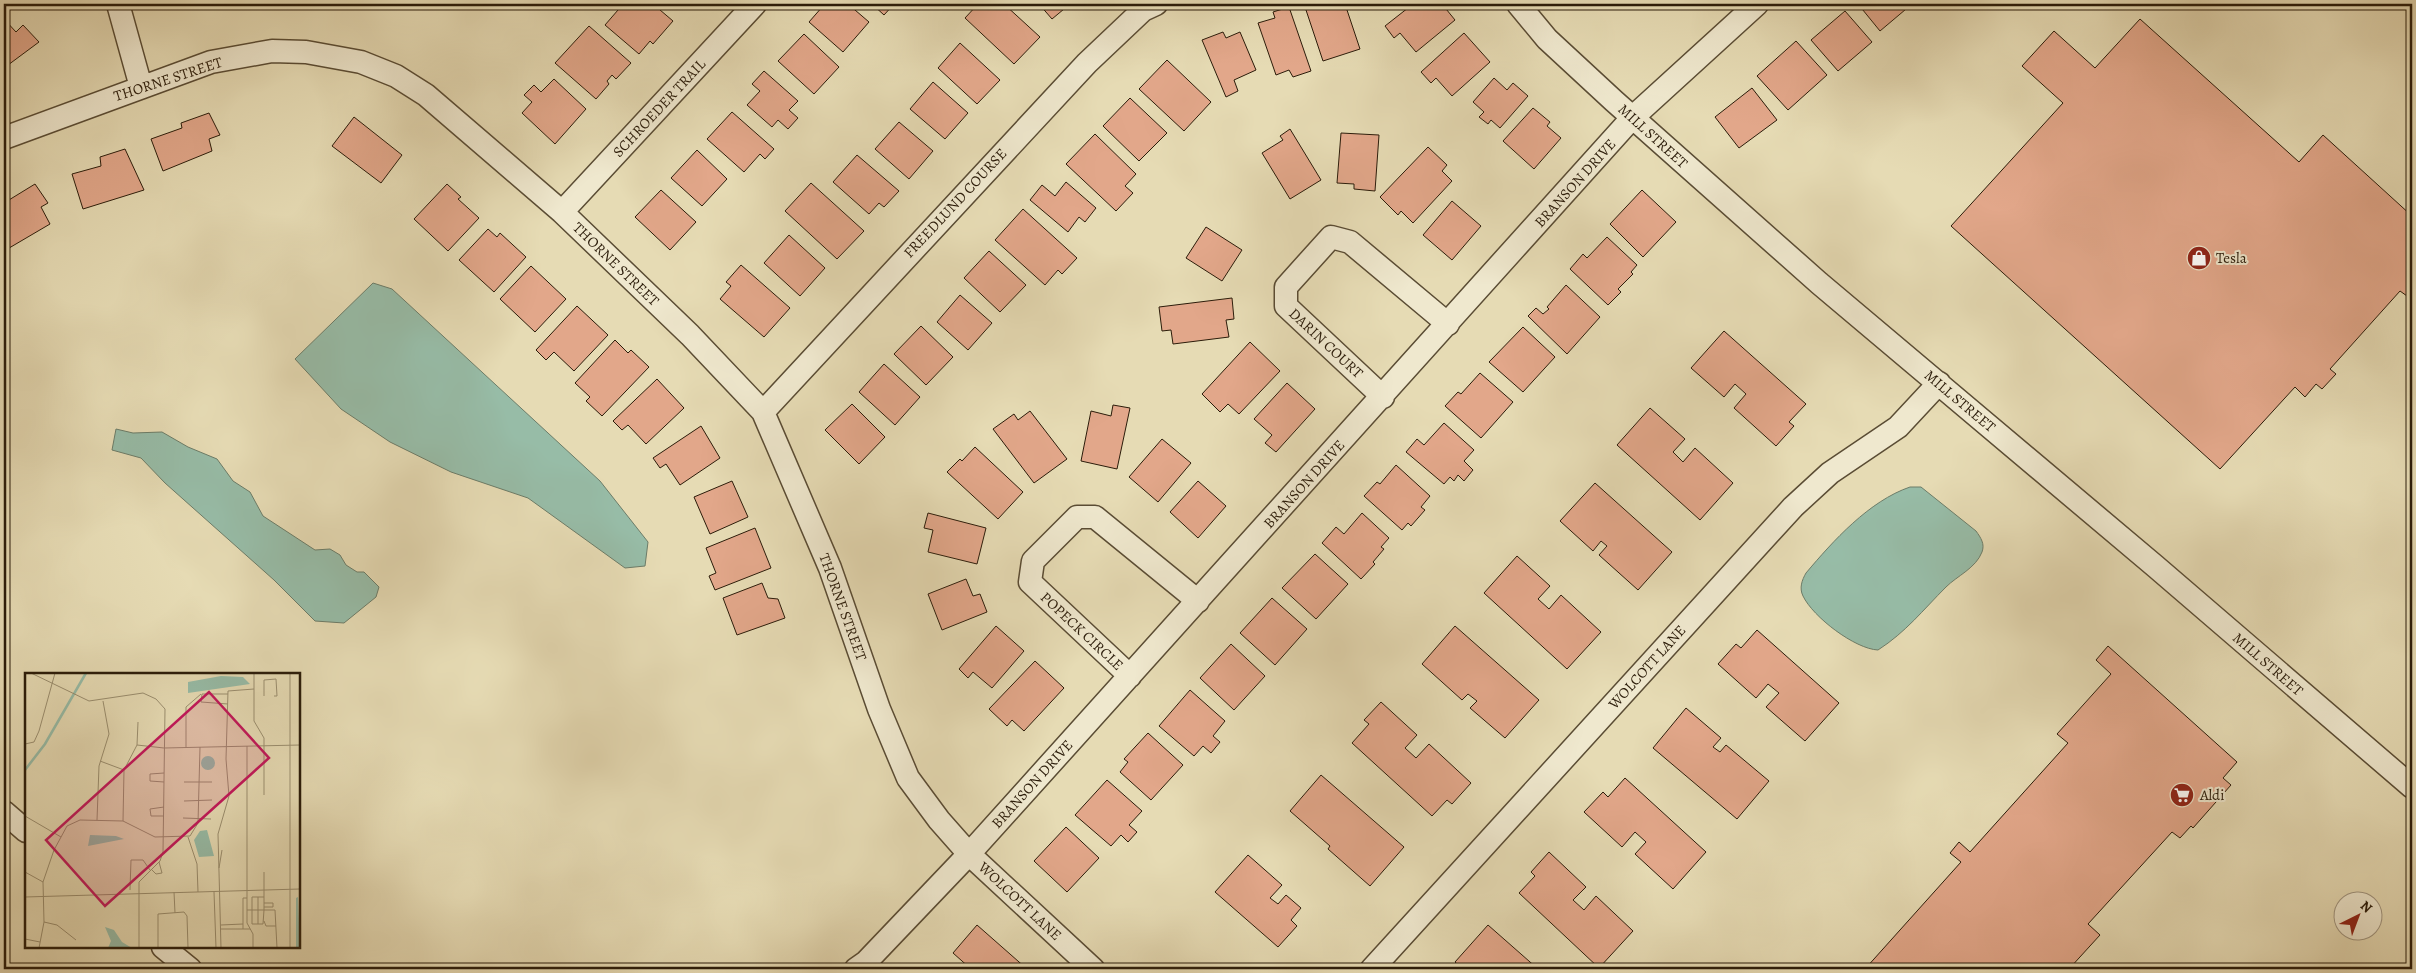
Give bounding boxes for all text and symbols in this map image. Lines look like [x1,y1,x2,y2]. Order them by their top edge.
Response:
street label: THORNE STREET [111,52,226,106]
street label: SCHROEDER TRAIL [608,54,710,161]
street label: MILL STREET [1614,99,1693,173]
street label: BRANSON DRIVE [1530,134,1620,232]
street label: FREEDLUND COURSE [899,144,1011,262]
street label: THORNE STREET [568,218,664,311]
shop icon: Tesla [2186,245,2212,271]
place label: Tesla [2216,248,2247,268]
street label: DARIN COURT [1285,303,1368,383]
street label: MILL STREET [1920,365,2000,437]
street label: BRANSON DRIVE [1259,435,1349,533]
street label: THORNE STREET [814,551,872,664]
street label: POPECK CIRCLE [1036,587,1128,675]
street label: WOLCOTT LANE [1603,621,1690,714]
street label: MILL STREET [2229,628,2308,701]
inset map [25,673,300,948]
street label: BRANSON DRIVE [987,735,1077,833]
supermarket icon: Aldi [2169,782,2195,808]
place label: Aldi [2199,785,2224,805]
street label: WOLCOTT LANE [973,857,1066,945]
north arrow [2334,890,2384,940]
text: N [2356,896,2377,917]

